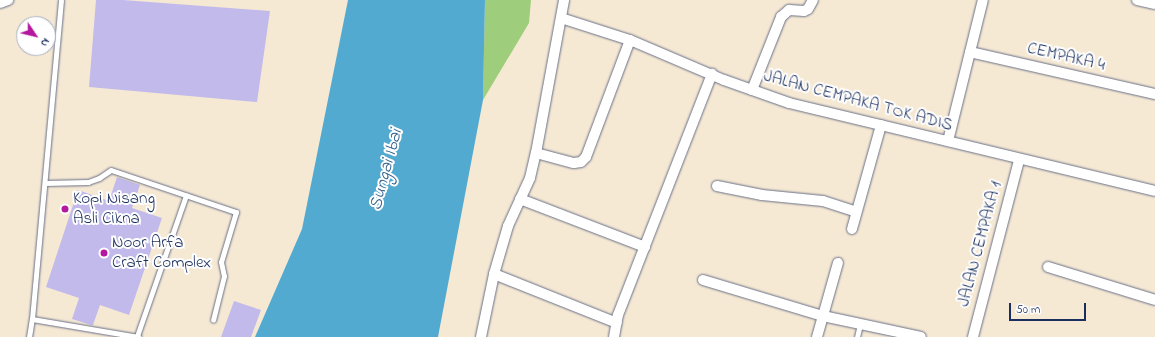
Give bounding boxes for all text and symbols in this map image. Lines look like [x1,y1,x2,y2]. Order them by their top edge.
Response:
north arrow [16,16,56,56]
text: N [36,35,54,50]
street label: CEMPAKA 4 [1025,38,1107,76]
street label: JALAN CEMPAKA TOK ADIS [761,66,955,136]
water label: Sungai Ibai [366,127,408,213]
street label: JALAN CEMPAKA 1 [953,179,1007,309]
place label: Kopi Nisang Asli Cikna [73,189,155,229]
marker: Kopi Nisang Asli Cikna [60,204,70,214]
place label: Noor Arfa Craft Complex [112,233,211,273]
marker: Noor Arfa Craft Complex [99,248,109,258]
scale bar [1011,295,1088,321]
text: 50 m [1016,301,1040,319]

